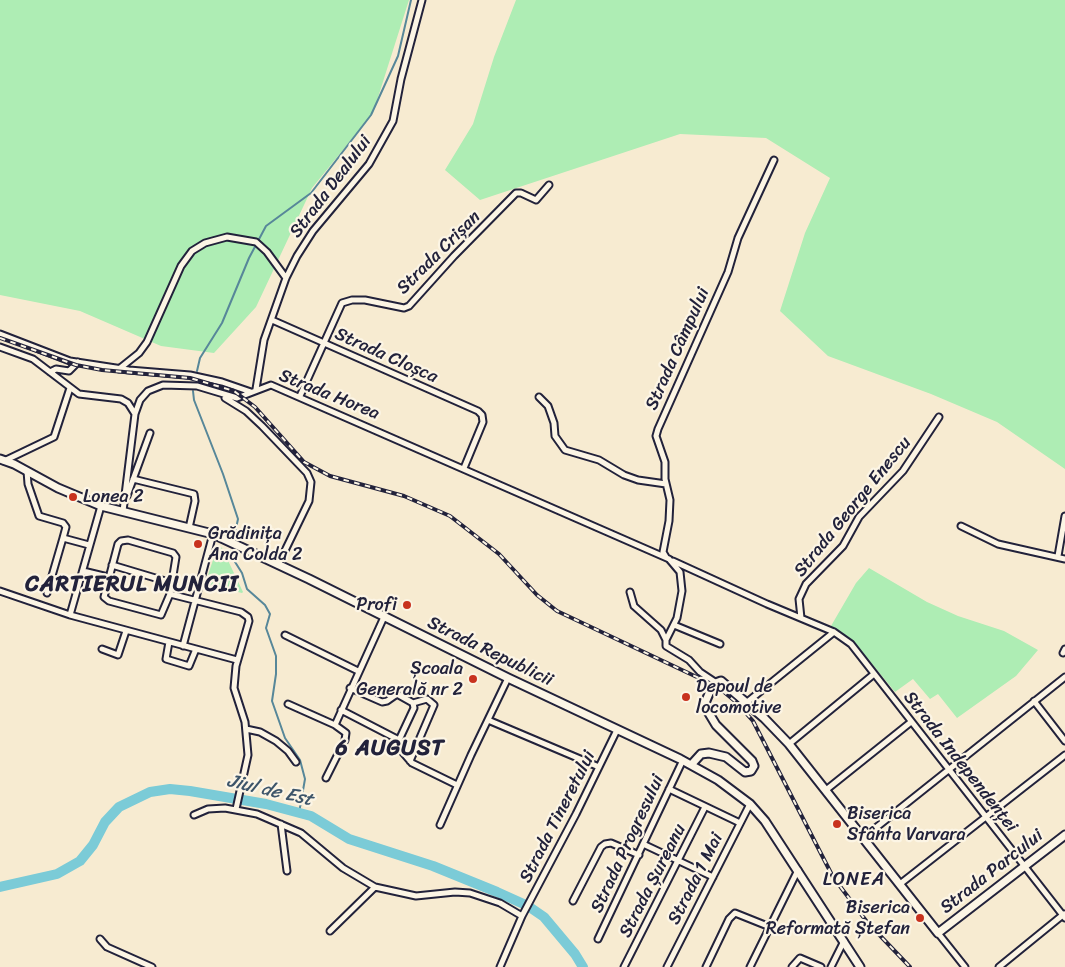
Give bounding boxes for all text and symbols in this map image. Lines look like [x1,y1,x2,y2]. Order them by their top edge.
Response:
street label: Strada Dealului [286,132,376,242]
street label: Strada Crișan [393,207,485,299]
street label: Strada Câmpului [641,284,715,414]
street label: Strada Cloșca [331,324,441,388]
street label: Strada Horea [276,365,382,425]
street label: Strada George Enescu [790,433,916,581]
place label: Lonea 2 [83,486,144,508]
marker: Lonea 2 [67,491,79,503]
place label: Grădinița Ana Colda 2 [208,523,302,566]
marker: Grădinița Ana Colda 2 [192,538,204,550]
district label: CARTIERUL MUNCII [27,572,237,598]
place label: Profi [356,594,397,616]
marker: Profi [401,599,413,611]
street label: Strada Republicii [424,612,556,692]
place label: Școala Generală nr 2 [356,658,463,701]
marker: Școala Generală nr 2 [467,673,479,685]
place label: Depoul de locomotive [696,676,782,719]
street label: Strada Independenței [898,687,1022,837]
marker: Depoul de locomotive [680,691,692,703]
district label: 6 AUGUST [335,736,445,762]
street label: Strada Tineretului [515,747,601,887]
water label: Jiul de Est [225,770,315,812]
street label: Strada Progresului [587,772,669,916]
place label: Biserica Sfânta Varvara [847,803,966,846]
marker: Biserica Sfânta Varvara [831,818,843,830]
street label: Strada Șureanu [615,821,691,941]
street label: Strada Parcului [936,825,1048,919]
street label: Strada 1 Mai [664,830,728,928]
district label: LONEA [822,869,886,891]
place label: Biserica Reformată Ștefan [766,897,910,940]
marker: Biserica Reformată Ștefan [914,912,926,924]

